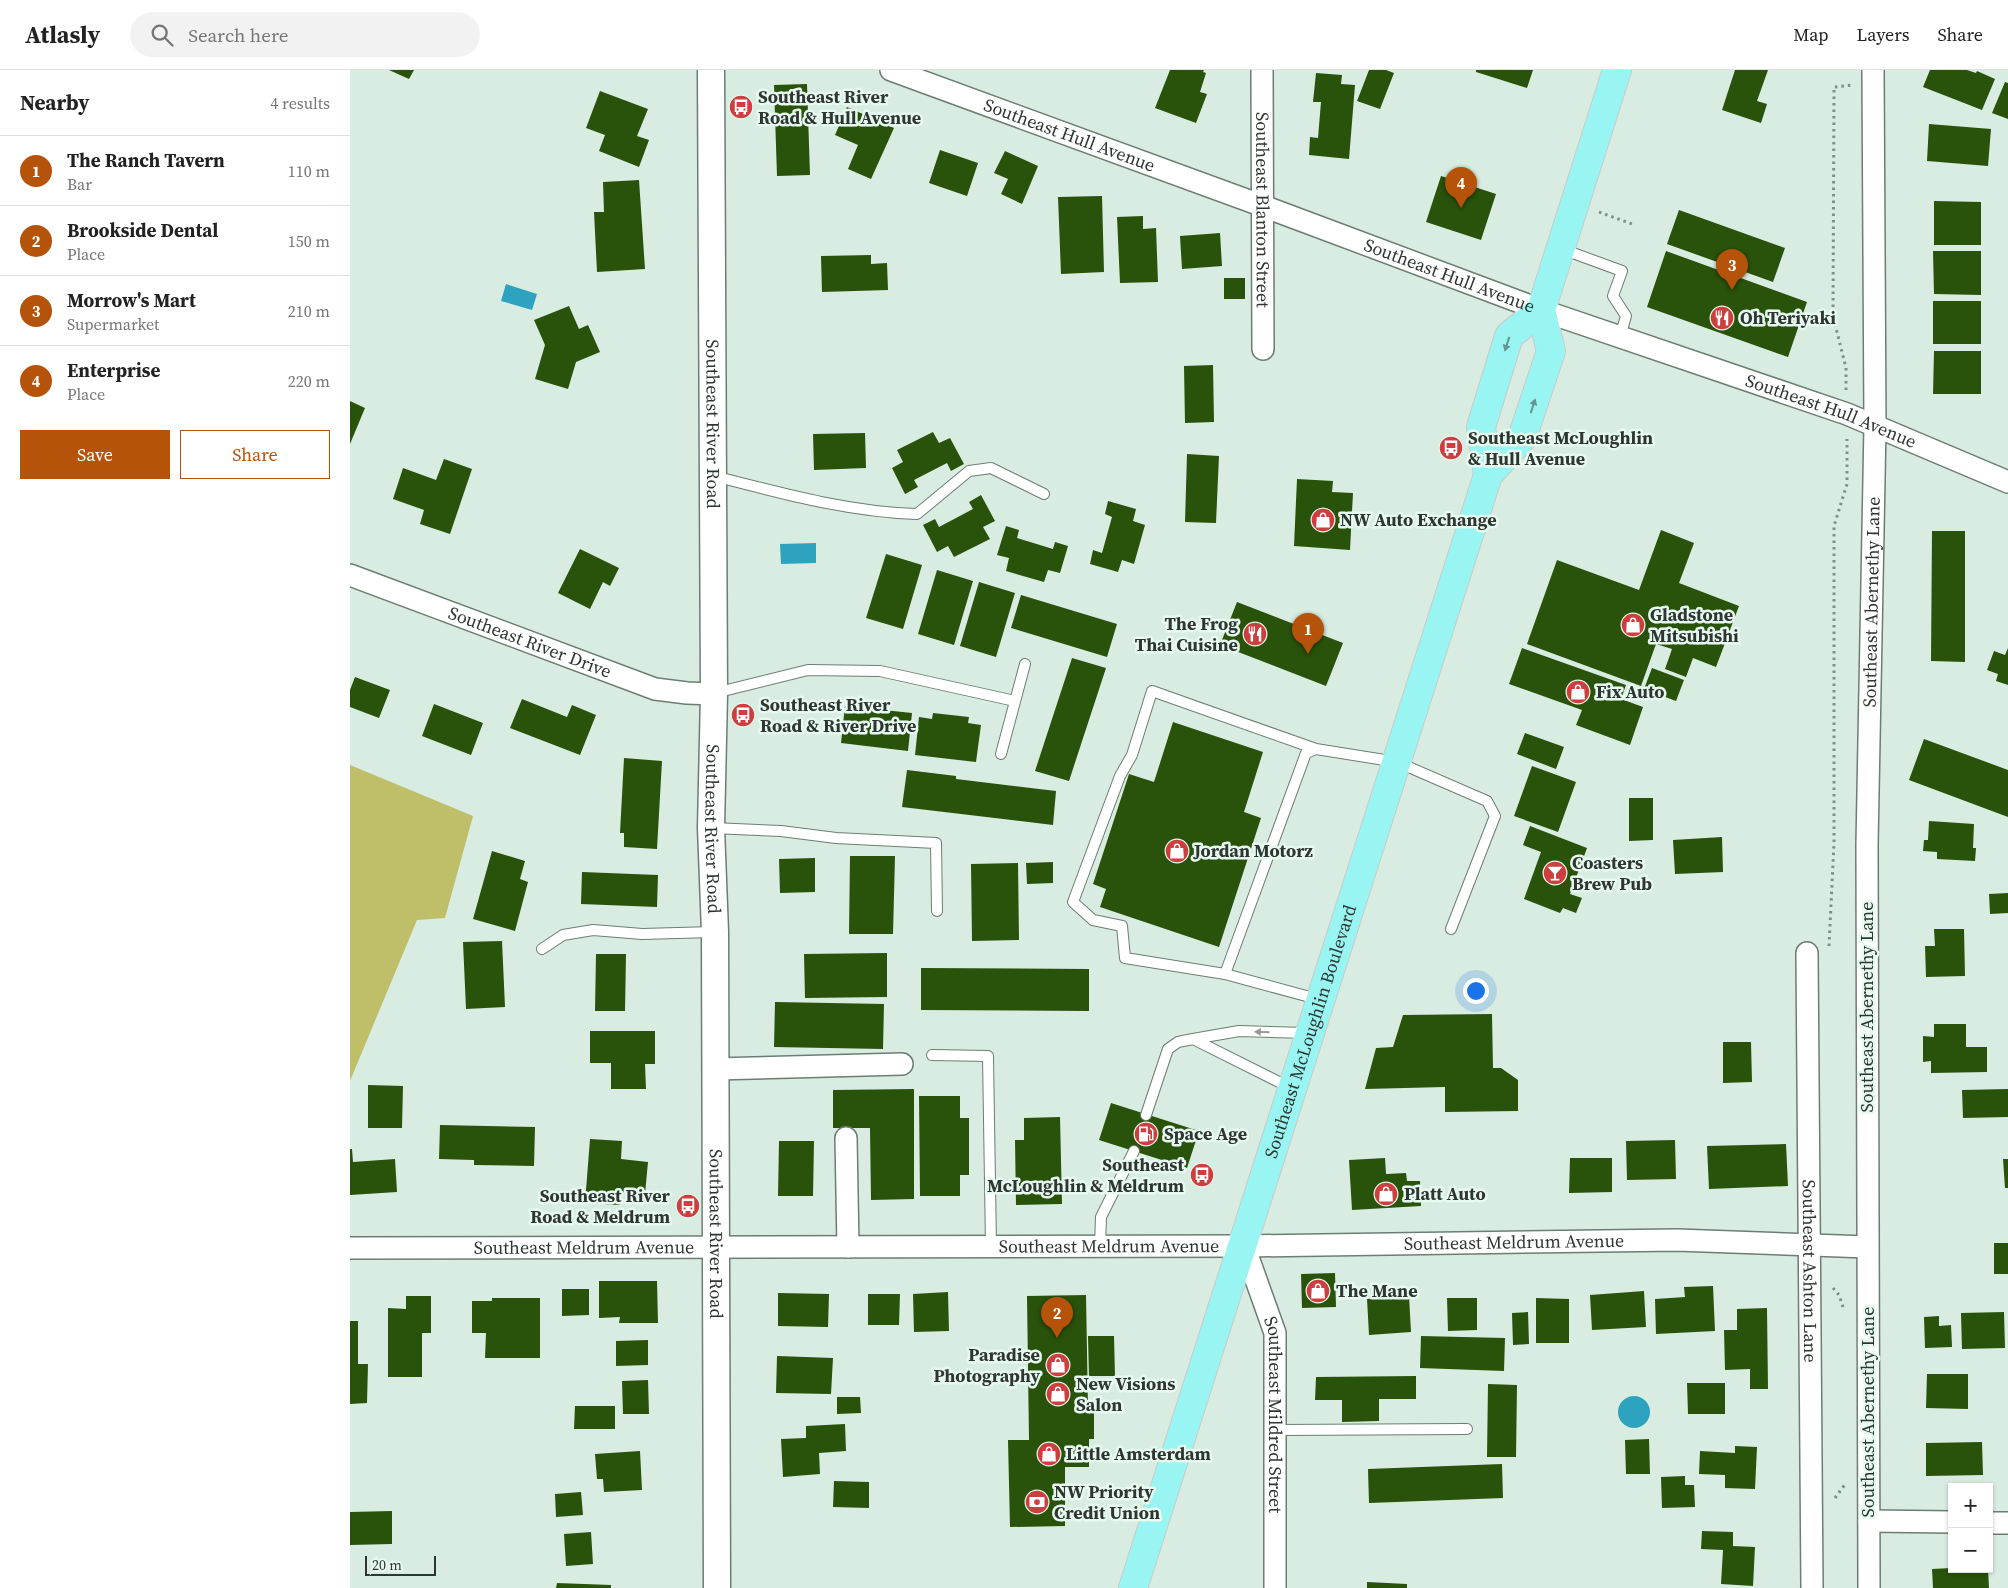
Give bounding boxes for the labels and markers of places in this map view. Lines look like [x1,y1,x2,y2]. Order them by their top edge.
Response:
place label: Southeast River Road & Hull Avenue [758,84,921,130]
bus stop icon: Southeast River Road & Hull Avenue [728,94,754,120]
pin: 4 [1445,167,1477,208]
pin: 3 [1716,249,1748,290]
restaurant icon: Oh Teriyaki [1709,305,1735,331]
place label: Oh Teriyaki [1740,305,1836,330]
place label: Southeast McLoughlin & Hull Avenue [1468,425,1653,471]
bus stop icon: Southeast McLoughlin & Hull Avenue [1438,435,1464,461]
shop icon: NW Auto Exchange [1310,507,1336,533]
place label: NW Auto Exchange [1340,507,1497,532]
place label: Gladstone Mitsubishi [1650,602,1739,648]
place label: The Frog Thai Cuisine [1135,611,1238,657]
shop icon: Gladstone Mitsubishi [1620,612,1646,638]
pin: 1 [1292,613,1324,654]
restaurant icon: The Frog Thai Cuisine [1242,621,1268,647]
shop icon: Fix Auto [1565,679,1591,705]
place label: Fix Auto [1596,679,1664,704]
place label: Southeast River Road & River Drive [760,692,916,738]
bus stop icon: Southeast River Road & River Drive [730,702,756,728]
shop icon: Jordan Motorz [1164,838,1190,864]
place label: Jordan Motorz [1193,838,1314,863]
place label: Coasters Brew Pub [1572,850,1652,896]
bar icon: Coasters Brew Pub [1542,860,1568,886]
fuel station icon: Space Age [1133,1121,1159,1147]
place label: Space Age [1164,1121,1247,1146]
place label: Southeast McLoughlin & Meldrum [987,1152,1185,1198]
bus stop icon: Southeast McLoughlin & Meldrum [1189,1162,1215,1188]
shop icon: Platt Auto [1373,1181,1399,1207]
place label: Platt Auto [1404,1181,1486,1206]
place label: Southeast River Road & Meldrum [530,1183,671,1229]
bus stop icon: Southeast River Road & Meldrum [675,1193,701,1219]
shop icon: The Mane [1305,1278,1331,1304]
place label: The Mane [1336,1278,1418,1303]
pin: 2 [1041,1297,1073,1338]
place label: Paradise Photography [933,1342,1040,1388]
shop icon: Paradise Photography [1045,1352,1071,1378]
place label: New Visions Salon [1076,1371,1176,1417]
shop icon: New Visions Salon [1045,1381,1071,1407]
shop icon: Little Amsterdam [1036,1441,1062,1467]
place label: Little Amsterdam [1066,1441,1211,1466]
place label: NW Priority Credit Union [1054,1479,1160,1525]
bank icon: NW Priority Credit Union [1024,1489,1050,1515]

